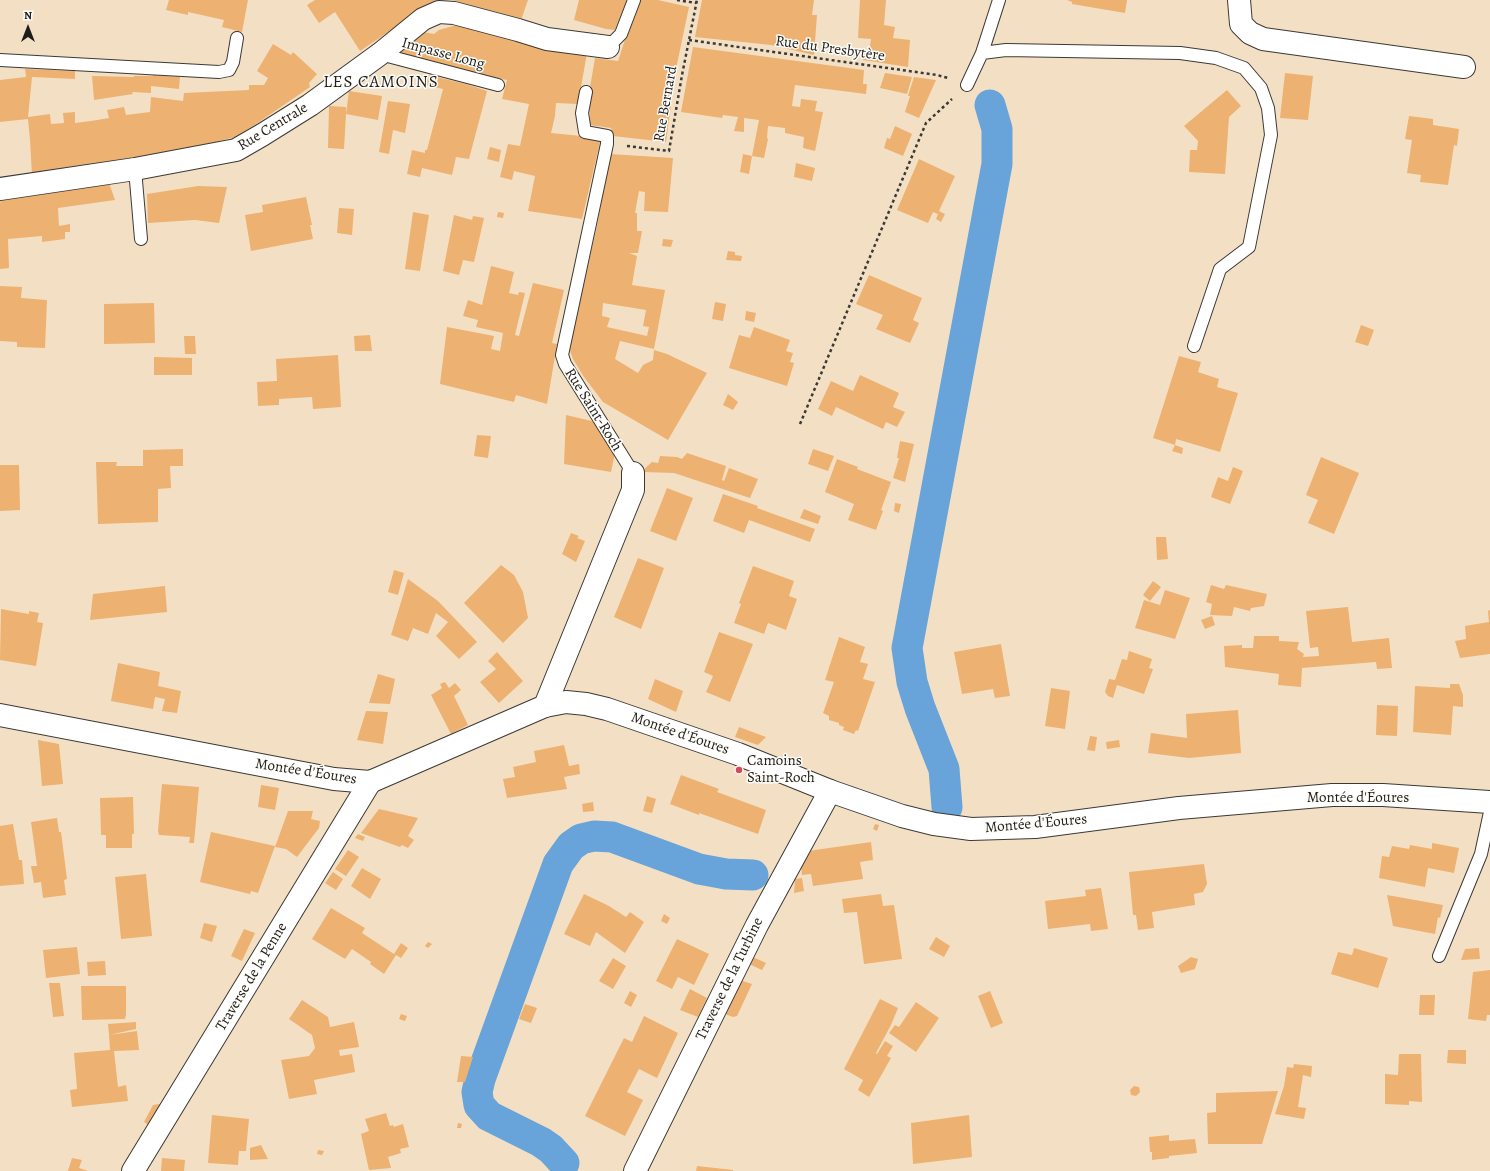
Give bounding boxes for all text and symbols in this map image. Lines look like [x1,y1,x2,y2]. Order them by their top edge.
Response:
north arrow [8,8,48,48]
text: N [24,8,32,23]
street label: Rue du Presbytère [774,32,886,66]
street label: Impasse Long [400,34,486,74]
street label: Rue Bernard [650,65,682,143]
district label: LES CAMOINS [323,73,439,93]
street label: Rue Centrale [235,99,311,155]
street label: Rue Saint-Roch [560,365,626,455]
street label: Montée d'Éoures [629,709,731,759]
place label: Camoins Saint-Roch [747,752,815,787]
street label: Montée d'Éoures [254,755,358,789]
marker: Camoins Saint-Roch [734,765,744,775]
street label: Montée d'Éoures [1307,789,1409,807]
street label: Montée d'Éoures [984,811,1088,837]
street label: Traverse de la Turbine [692,915,768,1043]
street label: Traverse de la Penne [212,919,292,1035]

